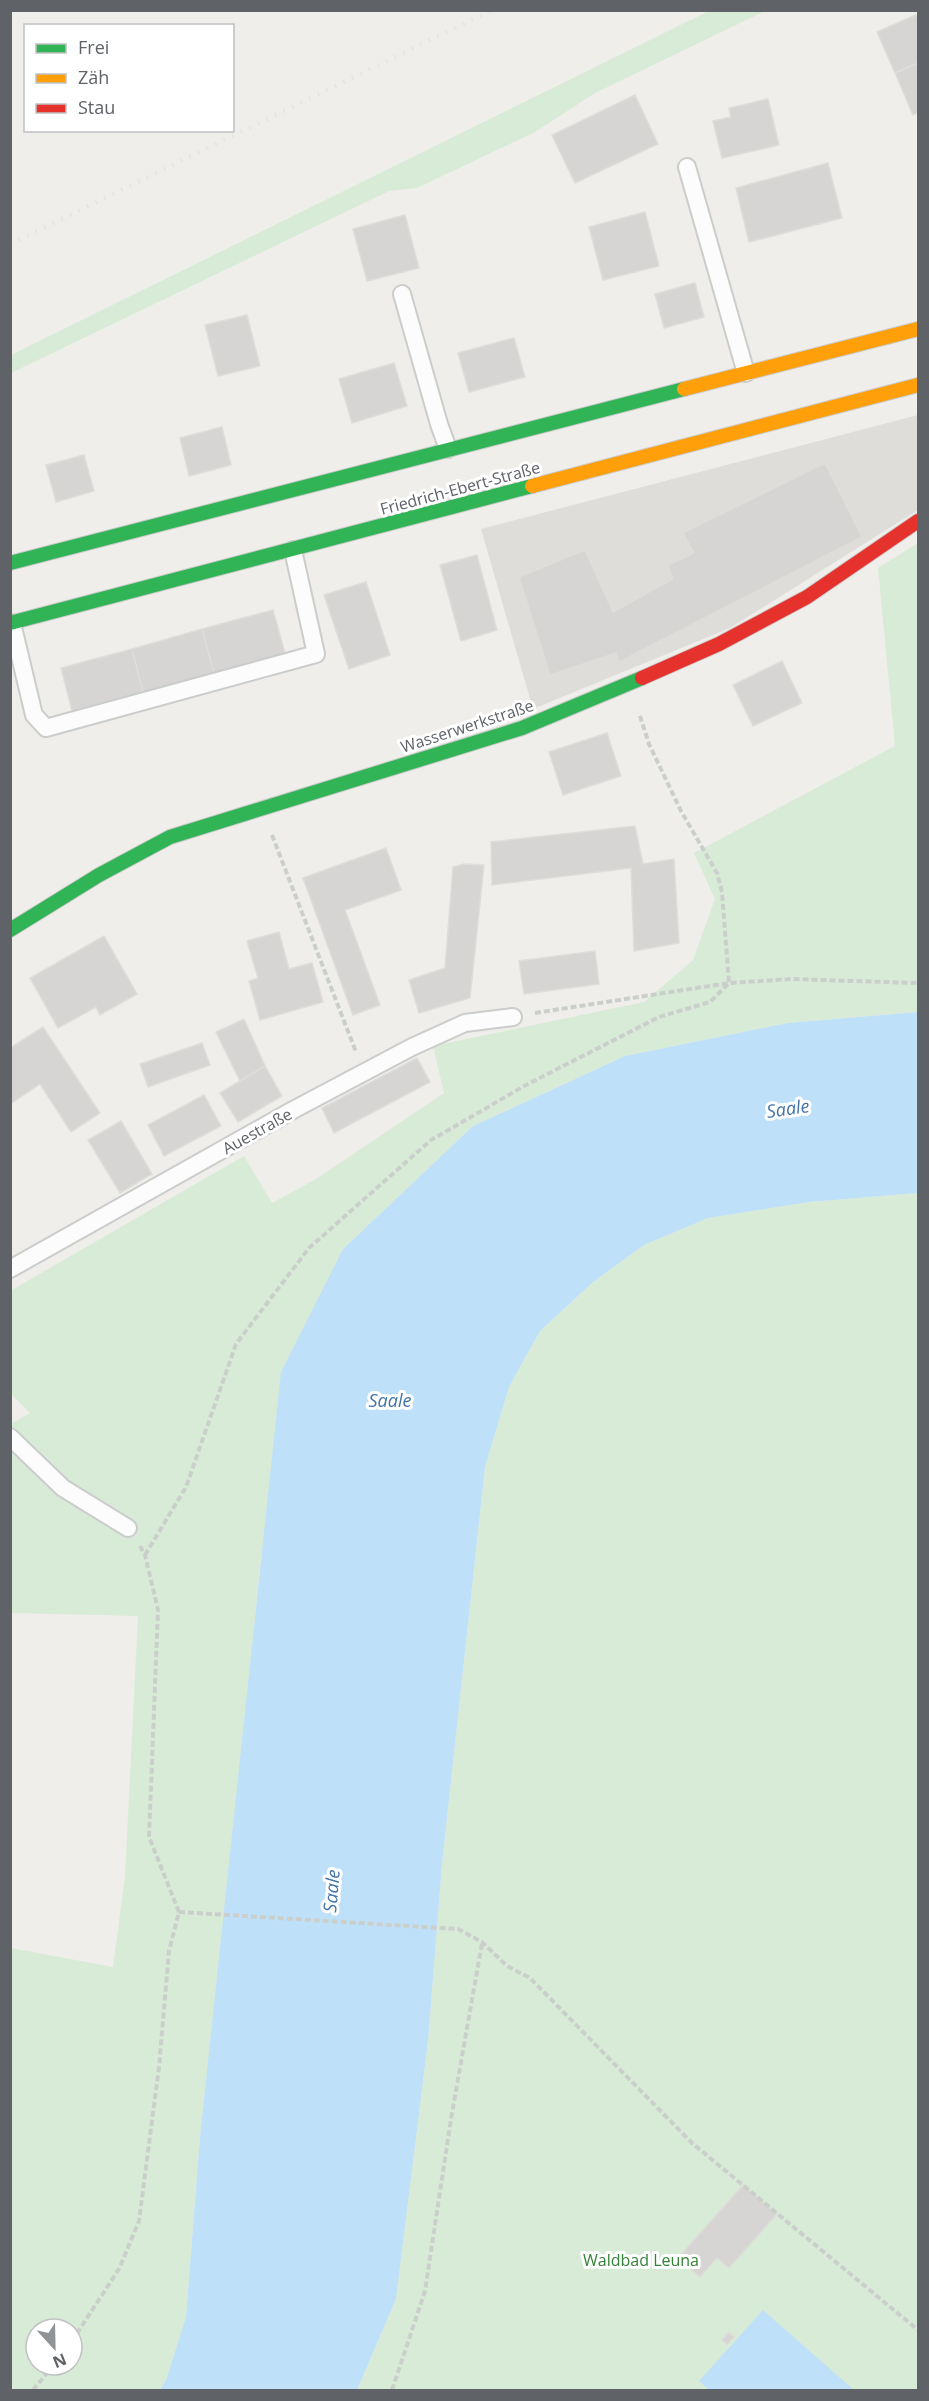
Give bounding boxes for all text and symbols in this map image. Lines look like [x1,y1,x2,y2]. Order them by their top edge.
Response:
legend [24,24,234,132]
text: Frei [78,35,109,59]
text: Zäh [78,65,109,89]
text: Stau [78,95,115,119]
street label: Friedrich-Ebert-Straße [378,456,542,520]
street label: Wasserwerkstraße [398,694,536,758]
water label: Saale [765,1093,811,1123]
street label: Auestraße [218,1103,296,1159]
water label: Saale [369,1388,412,1412]
water label: Saale [317,1868,345,1913]
park label: Waldbad Leuna [583,2249,699,2271]
north arrow [24,2317,84,2377]
text: N [49,2348,70,2374]

